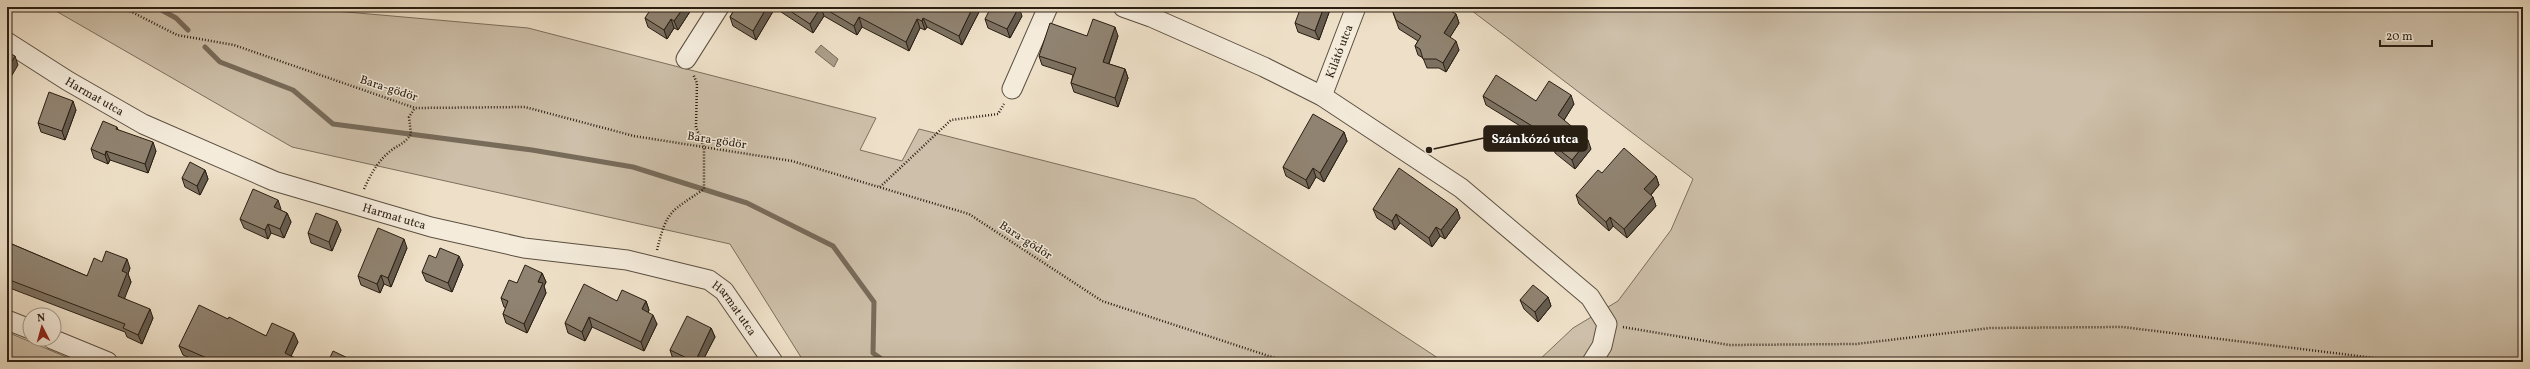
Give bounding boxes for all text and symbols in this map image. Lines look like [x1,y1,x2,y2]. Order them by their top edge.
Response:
street label: Kilátó utca [1323,22,1358,81]
scale bar [2380,22,2432,48]
text: 20 m [2386,29,2413,45]
street label: Bara-gödör [358,72,420,106]
street label: Harmat utca [62,74,126,120]
callout: Szánkózó utca [1484,126,1587,151]
street label: Bara-gödör [686,128,748,154]
text: Szánkózó utca [1491,131,1579,149]
street label: Harmat utca [360,200,428,234]
street label: Bara-gödör [996,218,1055,264]
street label: Harmat utca [708,278,759,339]
north arrow [22,307,62,347]
text: N [36,311,46,326]

